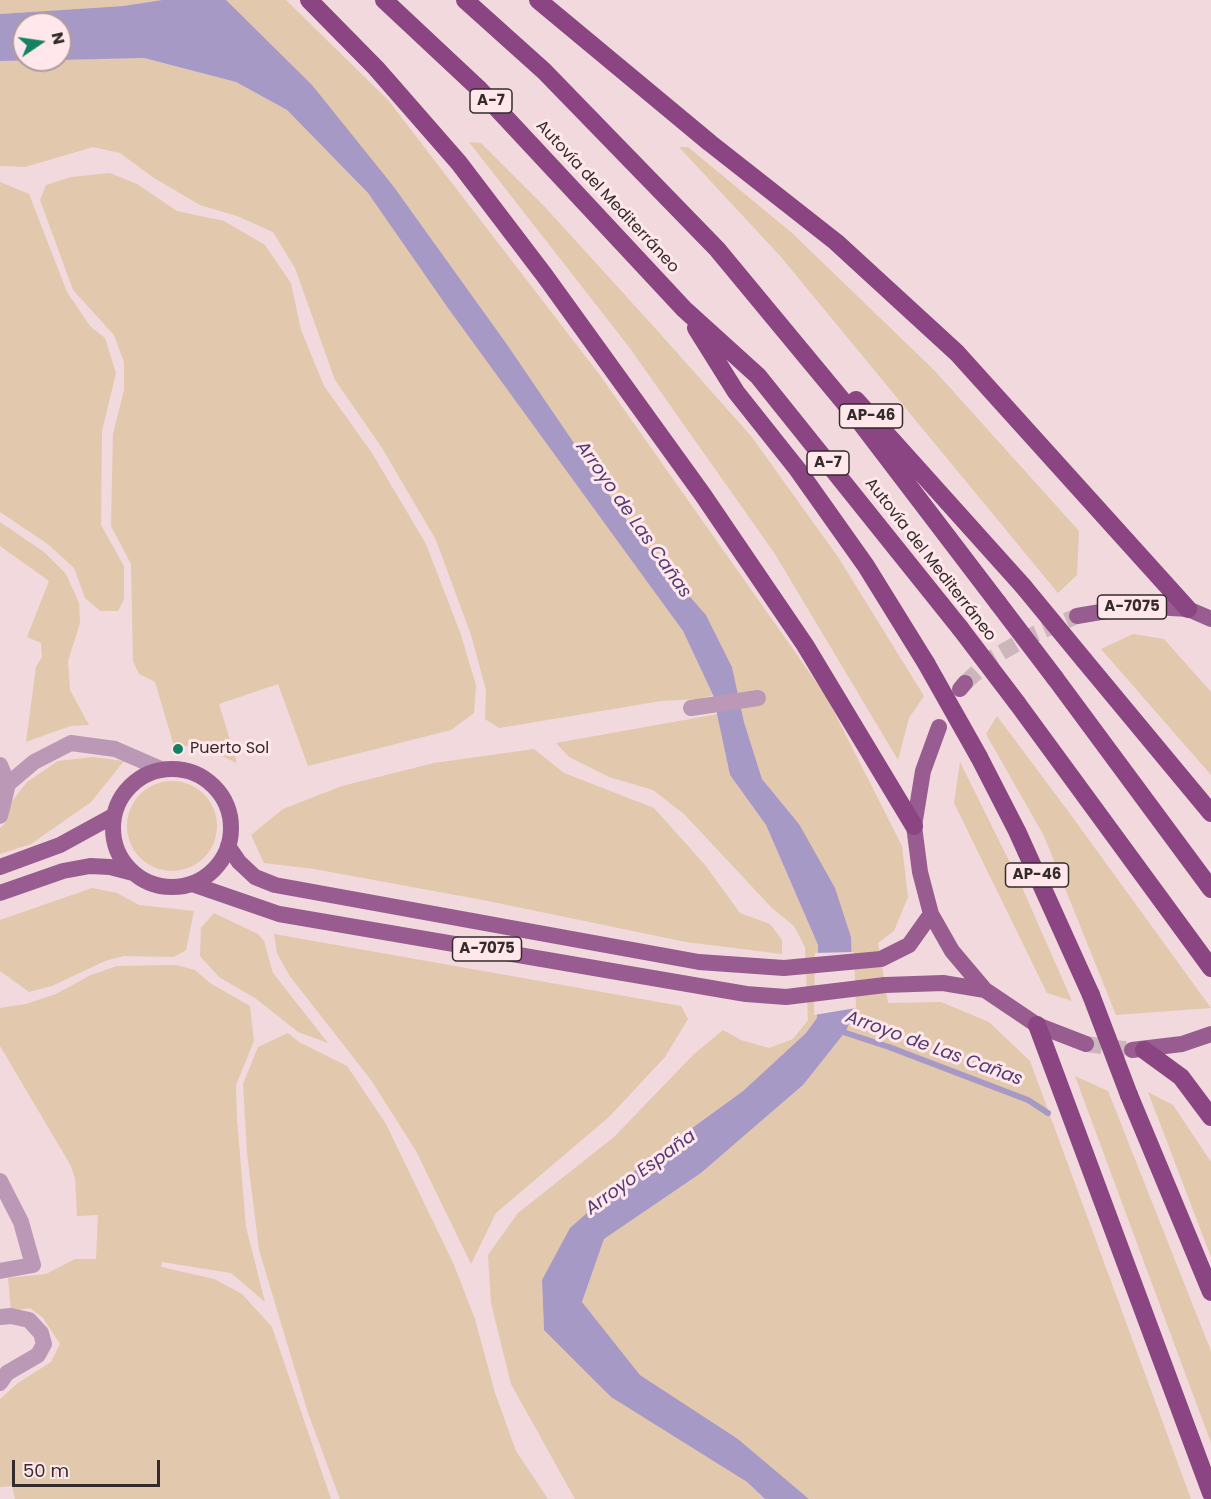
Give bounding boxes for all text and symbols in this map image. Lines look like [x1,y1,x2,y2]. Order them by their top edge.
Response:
north arrow [12,12,72,72]
text: N [46,30,71,47]
road number: A-7 [470,89,512,113]
street label: Autovía del Mediterráneo [531,117,683,277]
road number: AP-46 [840,404,902,428]
water label: Arroyo de Las Cañas [571,437,695,603]
road number: A-7 [807,451,849,475]
street label: Autovía del Mediterráneo [860,475,1000,645]
road number: A-7075 [1098,595,1166,619]
place label: Puerto Sol [190,739,269,759]
marker: Puerto Sol [171,742,185,756]
road number: AP-46 [1006,863,1068,887]
road number: A-7075 [452,937,522,961]
water label: Arroyo de Las Cañas [843,1007,1025,1091]
water label: Arroyo España [582,1126,700,1220]
scale bar [15,1448,164,1486]
text: 50 m [23,1458,69,1483]

